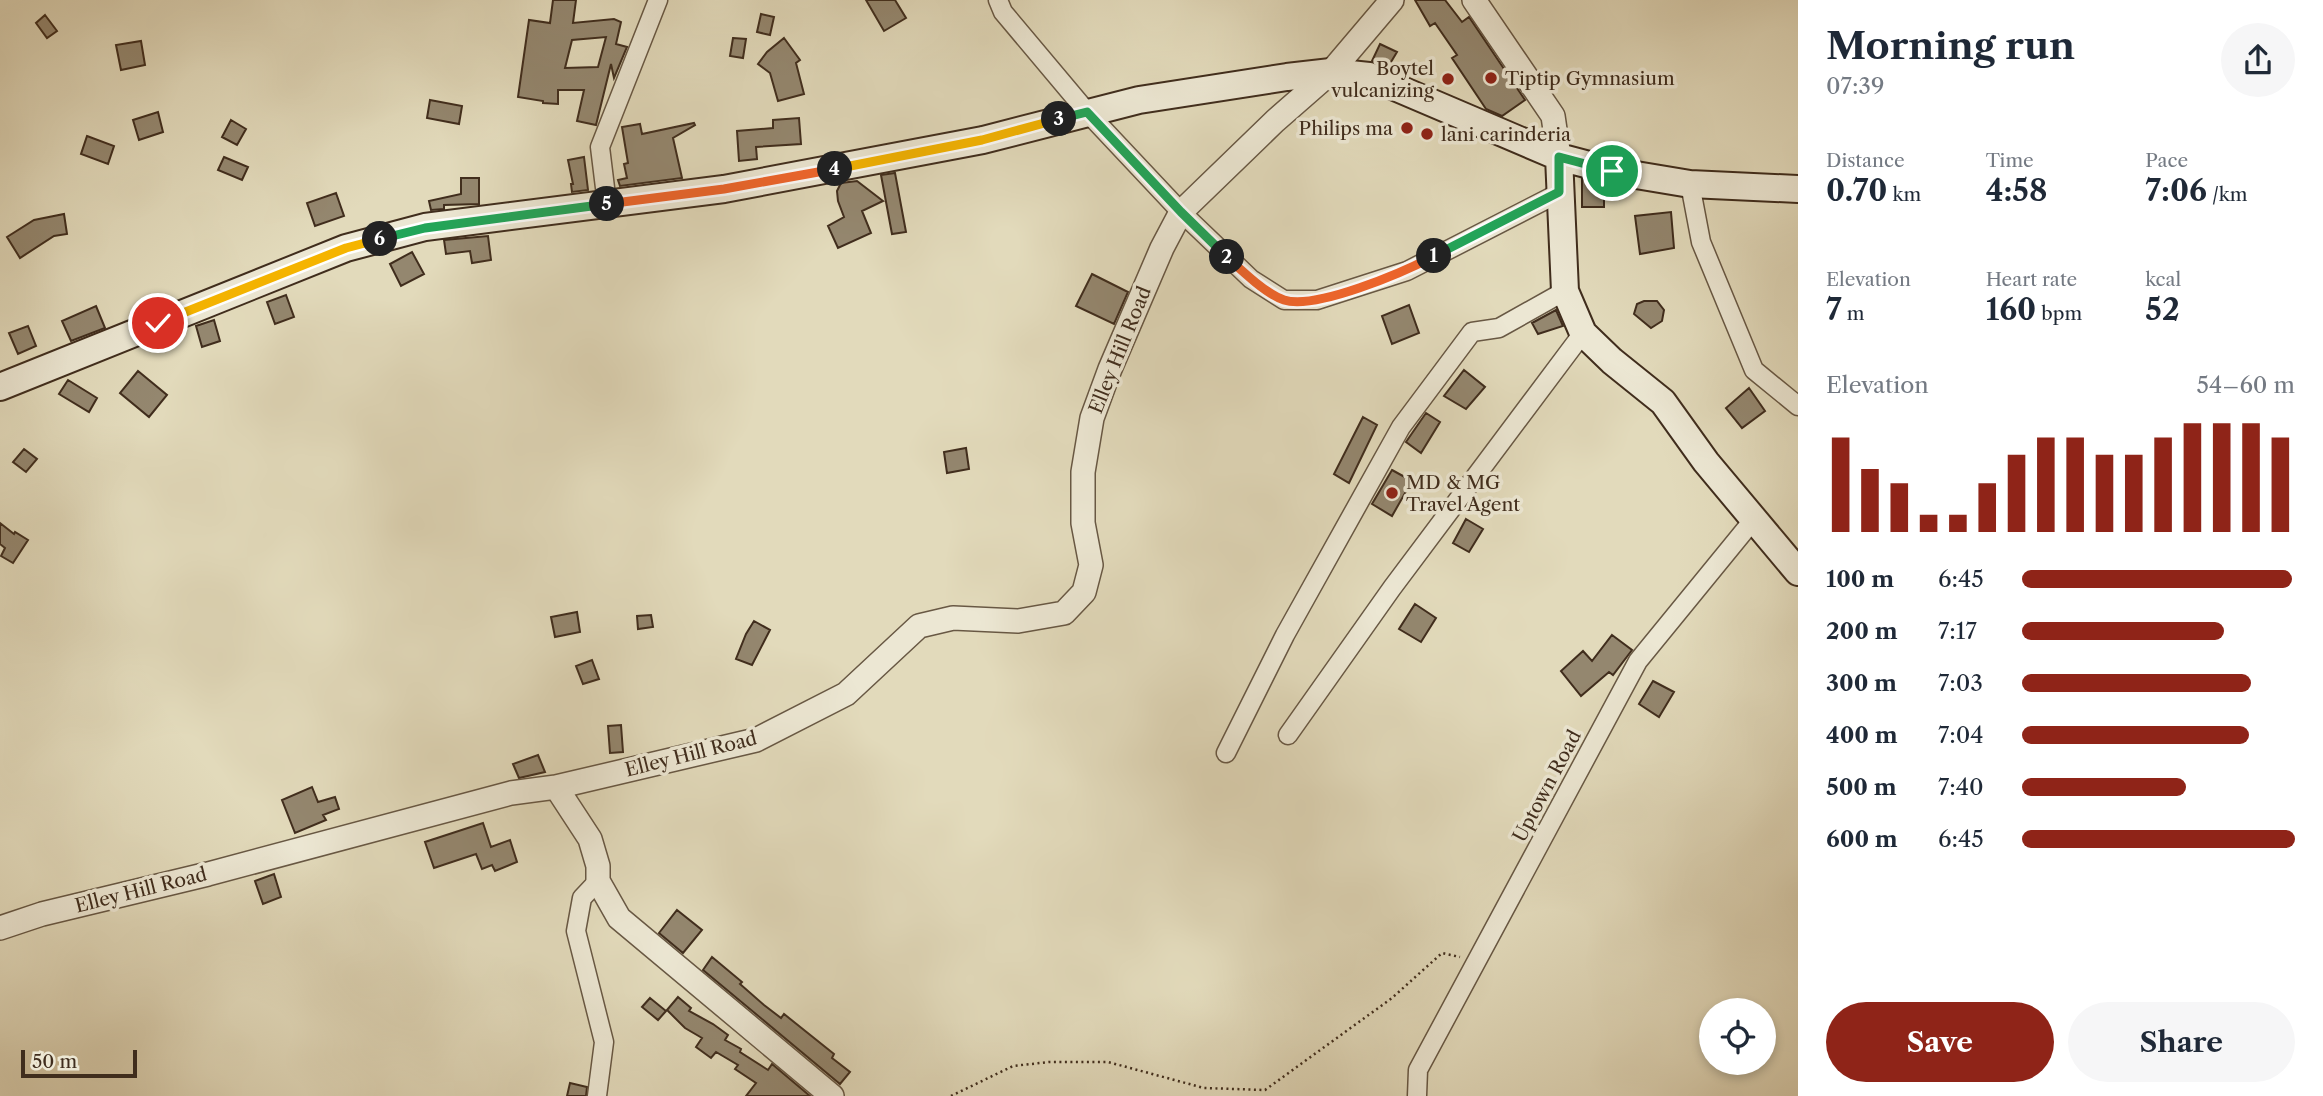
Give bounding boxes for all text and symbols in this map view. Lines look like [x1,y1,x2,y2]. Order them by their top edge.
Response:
text: Morning run [1826,22,2075,69]
button: share [2221,23,2295,97]
place label: Boytel vulcanizing [1330,57,1435,102]
place label: Tiptip Gymnasium [1505,67,1675,90]
marker: Tiptip Gymnasium [1483,70,1499,86]
marker: Boytel vulcanizing [1440,71,1456,87]
text: 07:39 [1826,72,1885,100]
pin: 3 [1042,102,1076,136]
text: 3 [1053,107,1064,130]
place label: Philips ma [1299,117,1393,140]
marker: Philips ma [1399,120,1415,136]
place label: lani carinderia [1441,123,1571,146]
marker: lani carinderia [1419,126,1435,142]
pin [1582,141,1642,201]
text: Distance [1826,149,1905,172]
text: Time [1986,149,2034,172]
text: Pace [2145,149,2188,172]
pin: 4 [818,152,852,186]
icon: arrive [1593,152,1631,190]
text: 4 [829,157,840,180]
text: 0.70 [1826,172,1887,209]
text: 4:58 [1986,172,2047,209]
text: 7:06 [2145,172,2207,209]
text: km [1887,183,1921,206]
text: /km [2207,183,2248,206]
pin: 5 [590,186,624,222]
text: 5 [601,192,612,215]
pin: 6 [362,222,398,256]
text: 6 [374,227,385,250]
pin: 1 [1416,238,1452,274]
pin: 2 [1210,240,1244,274]
text: 1 [1429,244,1438,267]
text: 2 [1221,245,1232,268]
text: Elevation [1826,268,1911,291]
text: Heart rate [1986,268,2077,291]
text: kcal [2145,268,2181,291]
street label: Elley Hill Road [1084,283,1156,417]
text: 7 [1826,291,1842,328]
text: 160 [1986,291,2036,328]
text: 52 [2145,291,2180,328]
pin [128,293,188,353]
text: m [1842,302,1864,325]
text: bpm [2036,302,2082,325]
icon: check [139,304,177,342]
text: Elevation [1826,371,1929,399]
text: 54–60 m [2197,371,2295,399]
place label: MD & MG Travel Agent [1406,471,1520,516]
marker: MD & MG Travel Agent [1384,485,1400,501]
text: 100 m [1826,565,1894,593]
text: 6:45 [1938,565,1984,593]
text: 200 m [1826,617,1898,645]
text: 7:17 [1938,617,1977,645]
text: 300 m [1826,669,1897,697]
text: 7:03 [1938,669,1983,697]
text: 400 m [1826,721,1898,749]
text: 7:04 [1938,721,1984,749]
street label: Elley Hill Road [623,726,760,781]
street label: Uptown Road [1508,726,1586,846]
text: 500 m [1826,773,1897,801]
text: 7:40 [1938,773,1984,801]
text: 600 m [1826,825,1898,853]
text: 6:45 [1938,825,1984,853]
street label: Elley Hill Road [73,862,210,917]
map controls [1699,998,1776,1075]
button: locate [1699,998,1776,1075]
button: Save [1826,1002,2054,1082]
button: Share [2068,1002,2295,1082]
scale bar [21,1047,136,1079]
text: 50 m [32,1050,77,1073]

